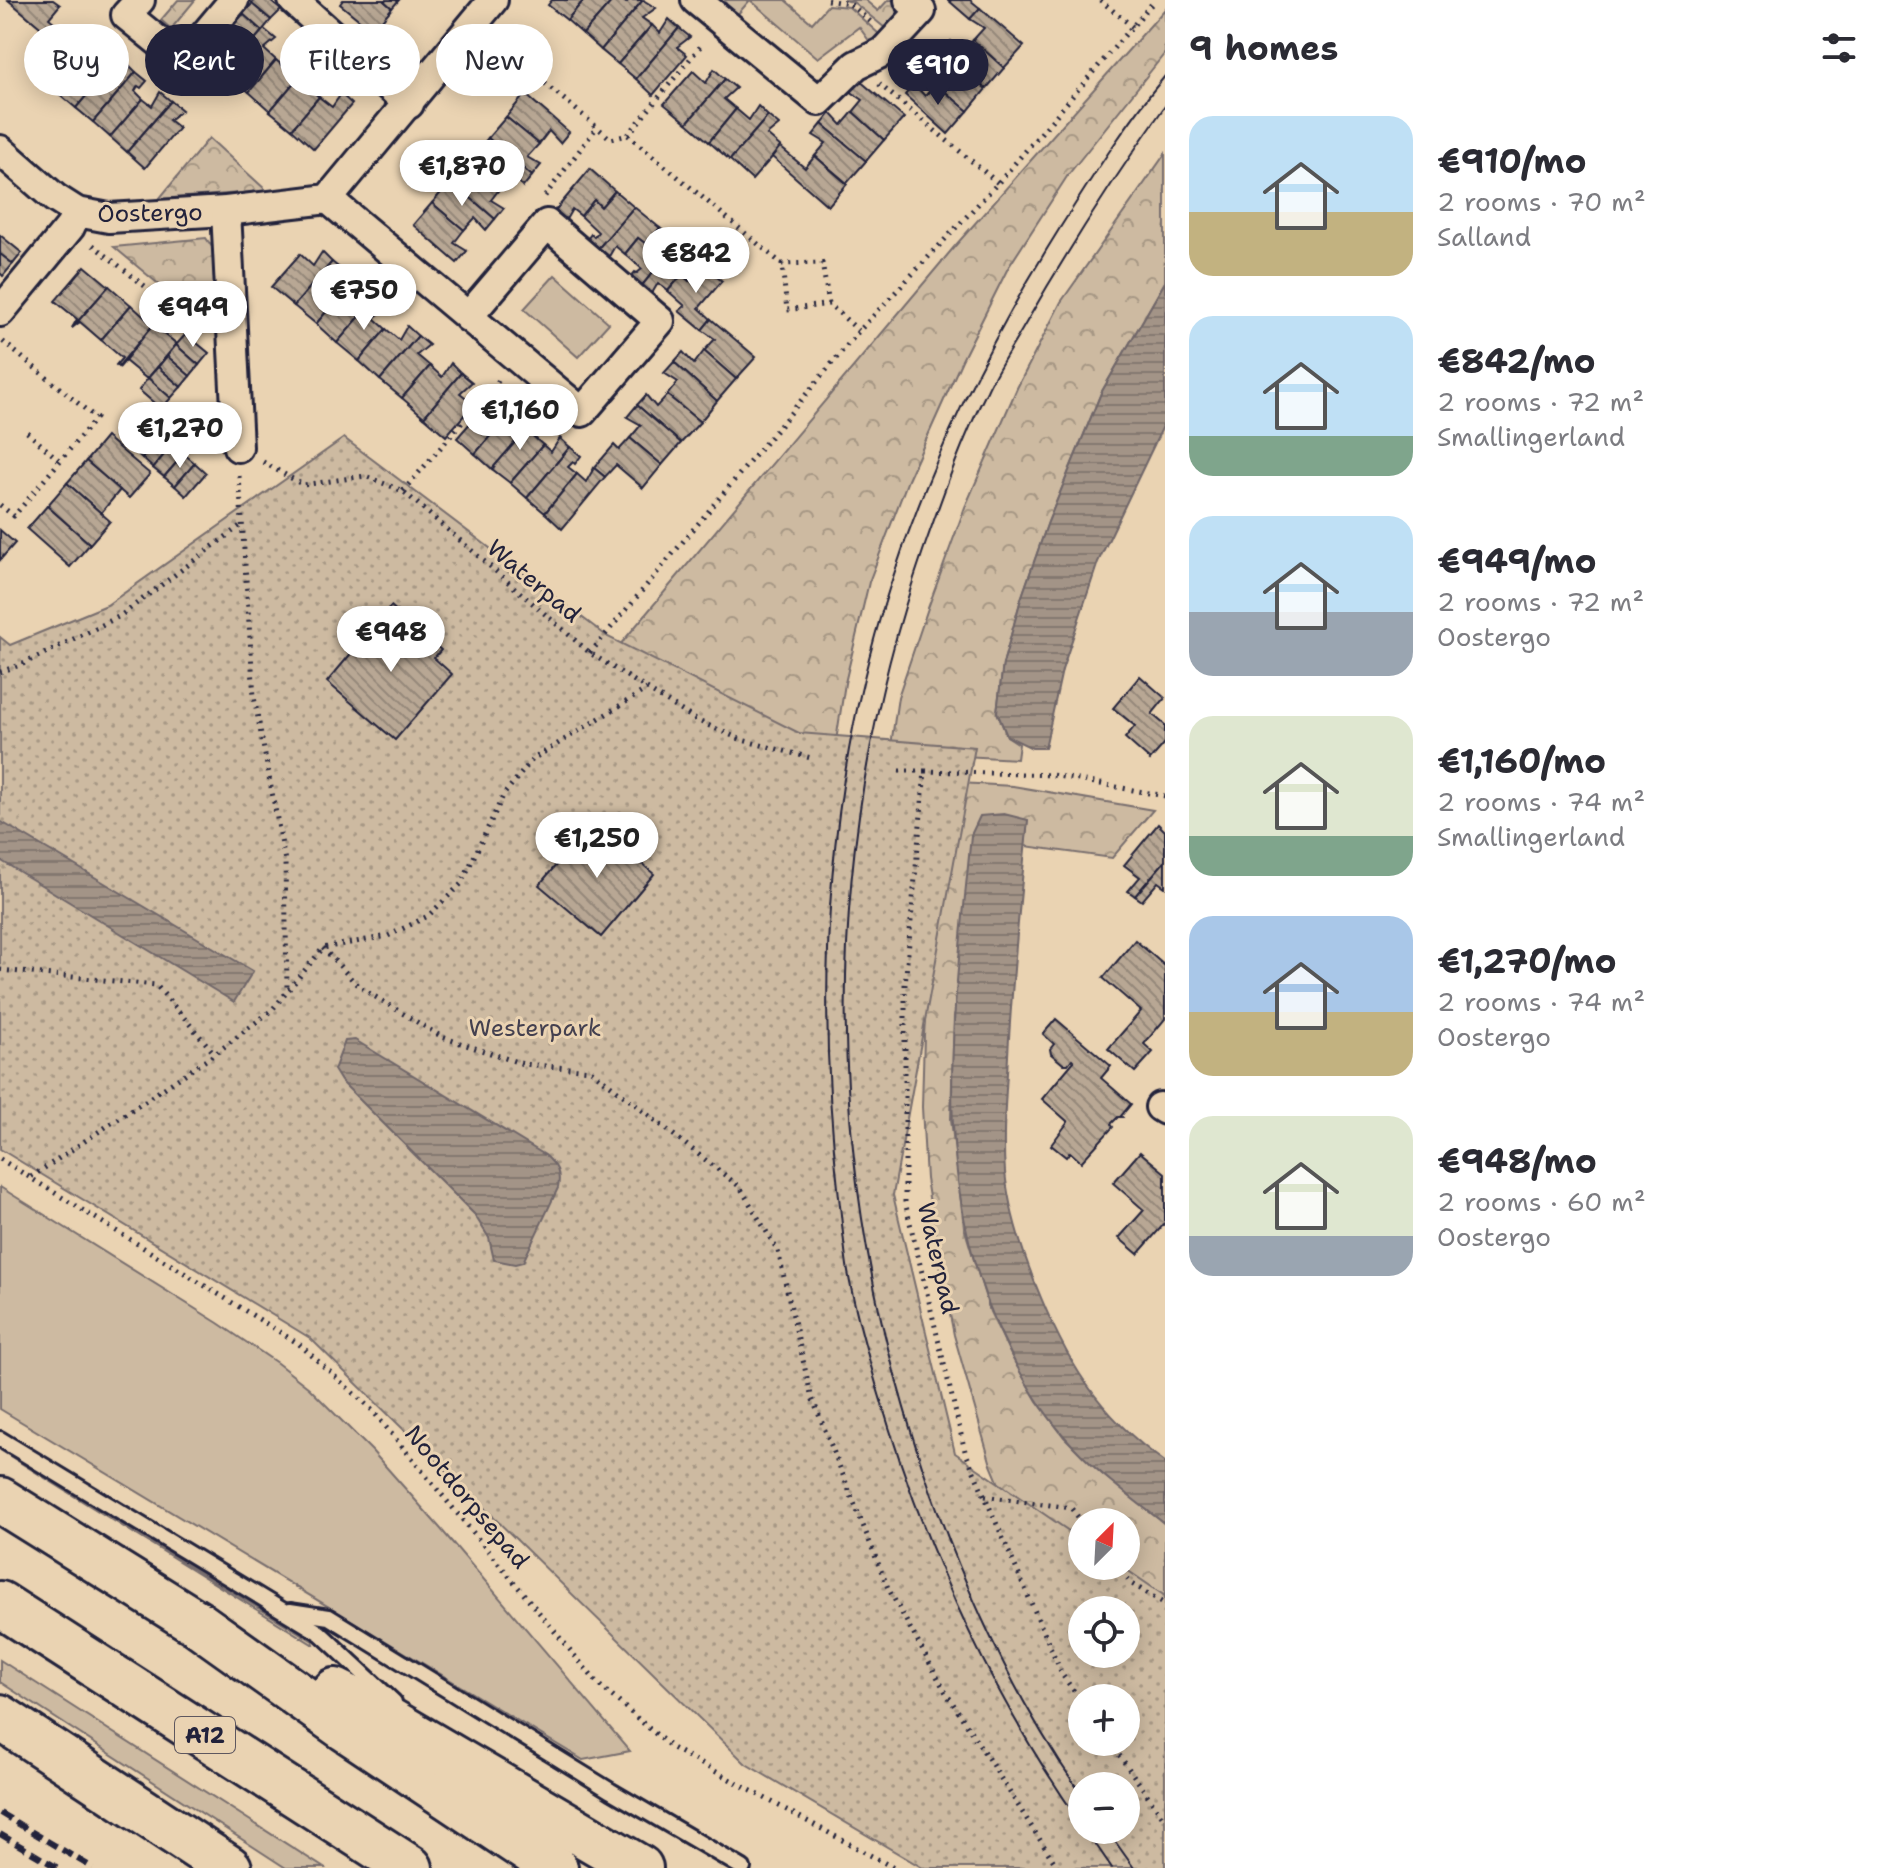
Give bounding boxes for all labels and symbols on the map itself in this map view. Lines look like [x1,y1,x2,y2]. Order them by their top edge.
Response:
pin: €910 [891,39,985,107]
pin: €1,870 [397,140,527,208]
street label: Oostergo [97,196,203,230]
pin: €842 [649,227,743,295]
pin: €750 [317,264,411,332]
pin: €949 [146,281,240,349]
pin: €1,160 [455,384,585,452]
pin: €1,270 [115,402,245,470]
street label: Waterpad [480,532,588,630]
pin: €948 [344,606,438,674]
pin: €1,250 [532,812,662,880]
park label: Westerpark [469,1012,601,1044]
street label: Waterpad [910,1199,966,1317]
street label: Nootdorpsepad [397,1418,537,1576]
north arrow [1068,1508,1140,1580]
road number: A12 [175,1717,235,1753]

